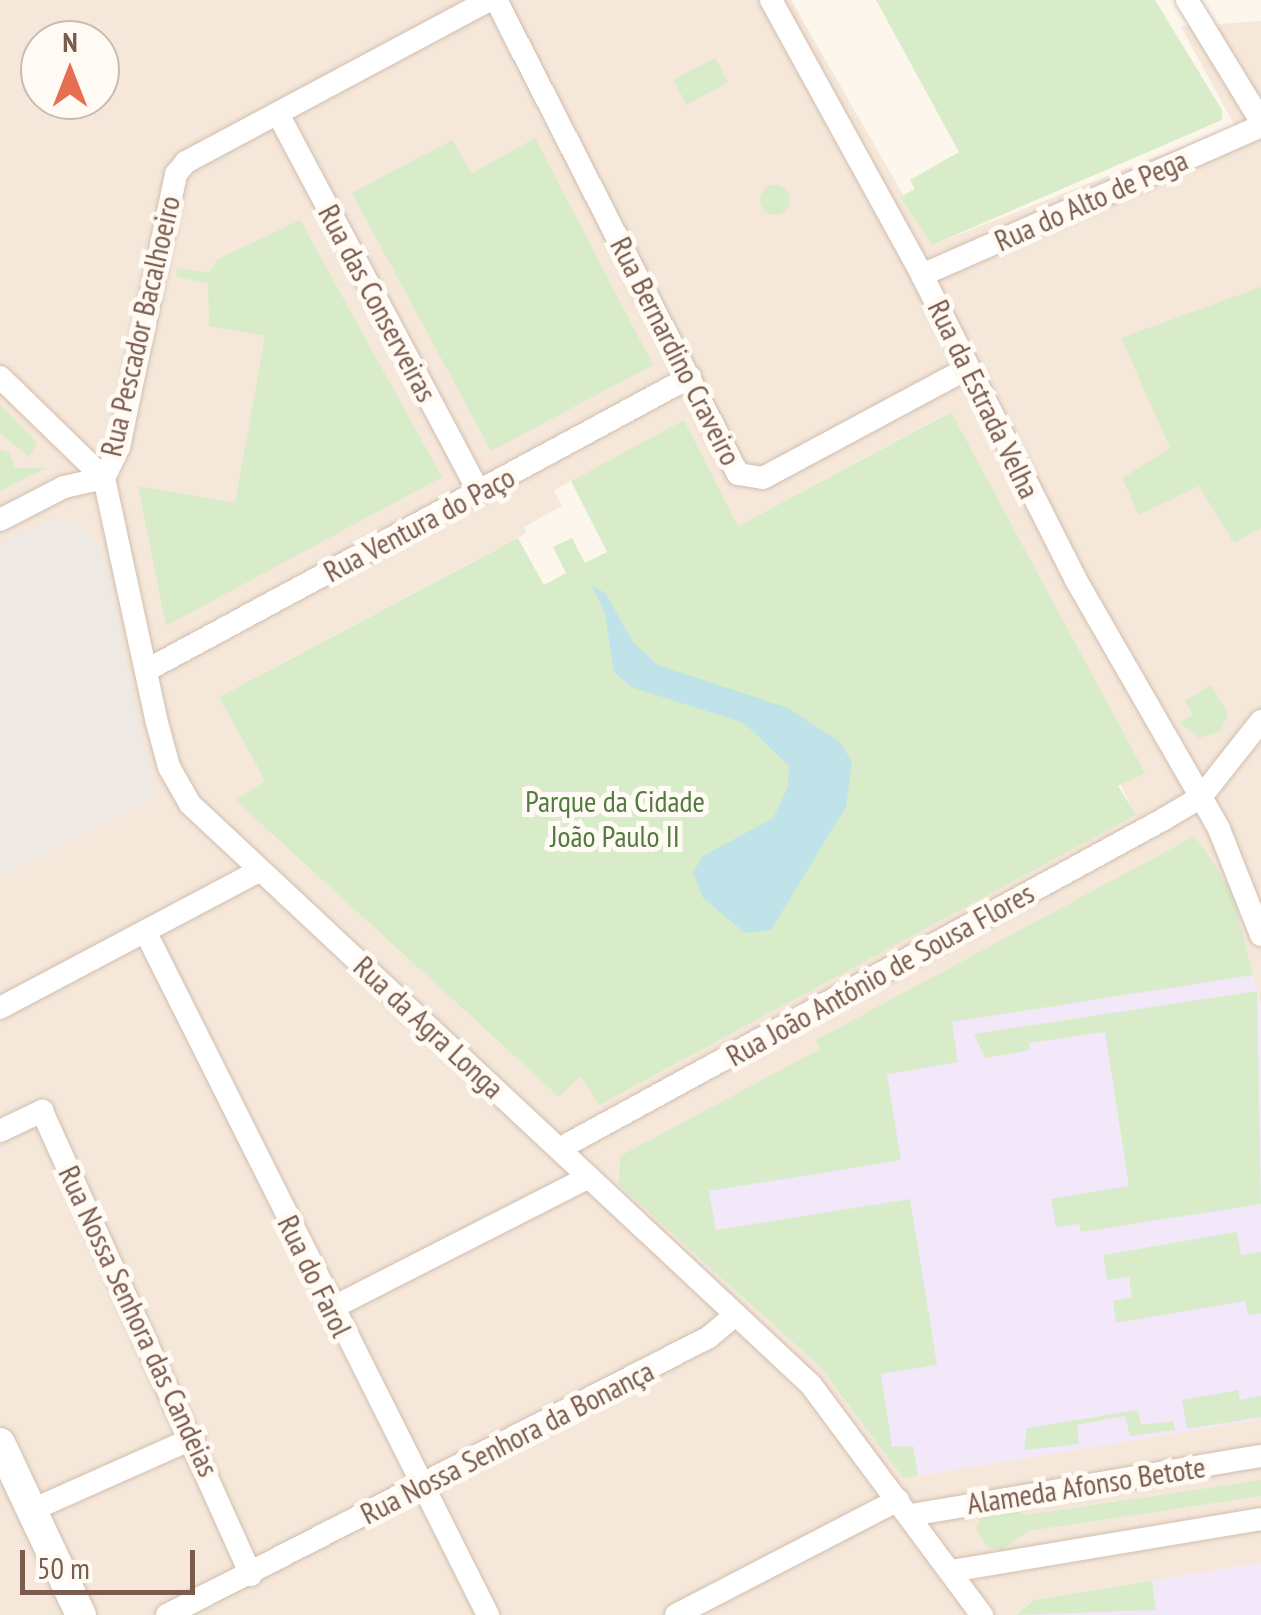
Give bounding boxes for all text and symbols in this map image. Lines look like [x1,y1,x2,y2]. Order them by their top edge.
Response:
north arrow [20,20,120,120]
text: N [62,23,78,60]
street label: Rua do Alto de Pega [989,141,1193,259]
street label: Rua Pescador Bacalhoeiro [93,192,187,460]
street label: Rua das Conserveiras [311,198,445,408]
street label: Rua Bernardino Craveiro [603,231,749,471]
street label: Rua da Estrada Velha [920,294,1048,504]
street label: Rua Ventura do Paço [317,458,521,590]
park label: Parque da Cidade João Paulo II [525,783,705,854]
street label: Rua João António de Sousa Flores [720,874,1040,1074]
street label: Rua da Agra Longa [346,948,512,1106]
street label: Rua Nossa Senhora das Candeias [51,1160,227,1482]
street label: Rua do Farol [270,1209,360,1343]
street label: Rua Nossa Senhora da Bonança [354,1352,660,1532]
street label: Alameda Afonso Betote [964,1448,1208,1522]
scale bar [25,1530,200,1592]
text: 50 m [37,1548,90,1587]

